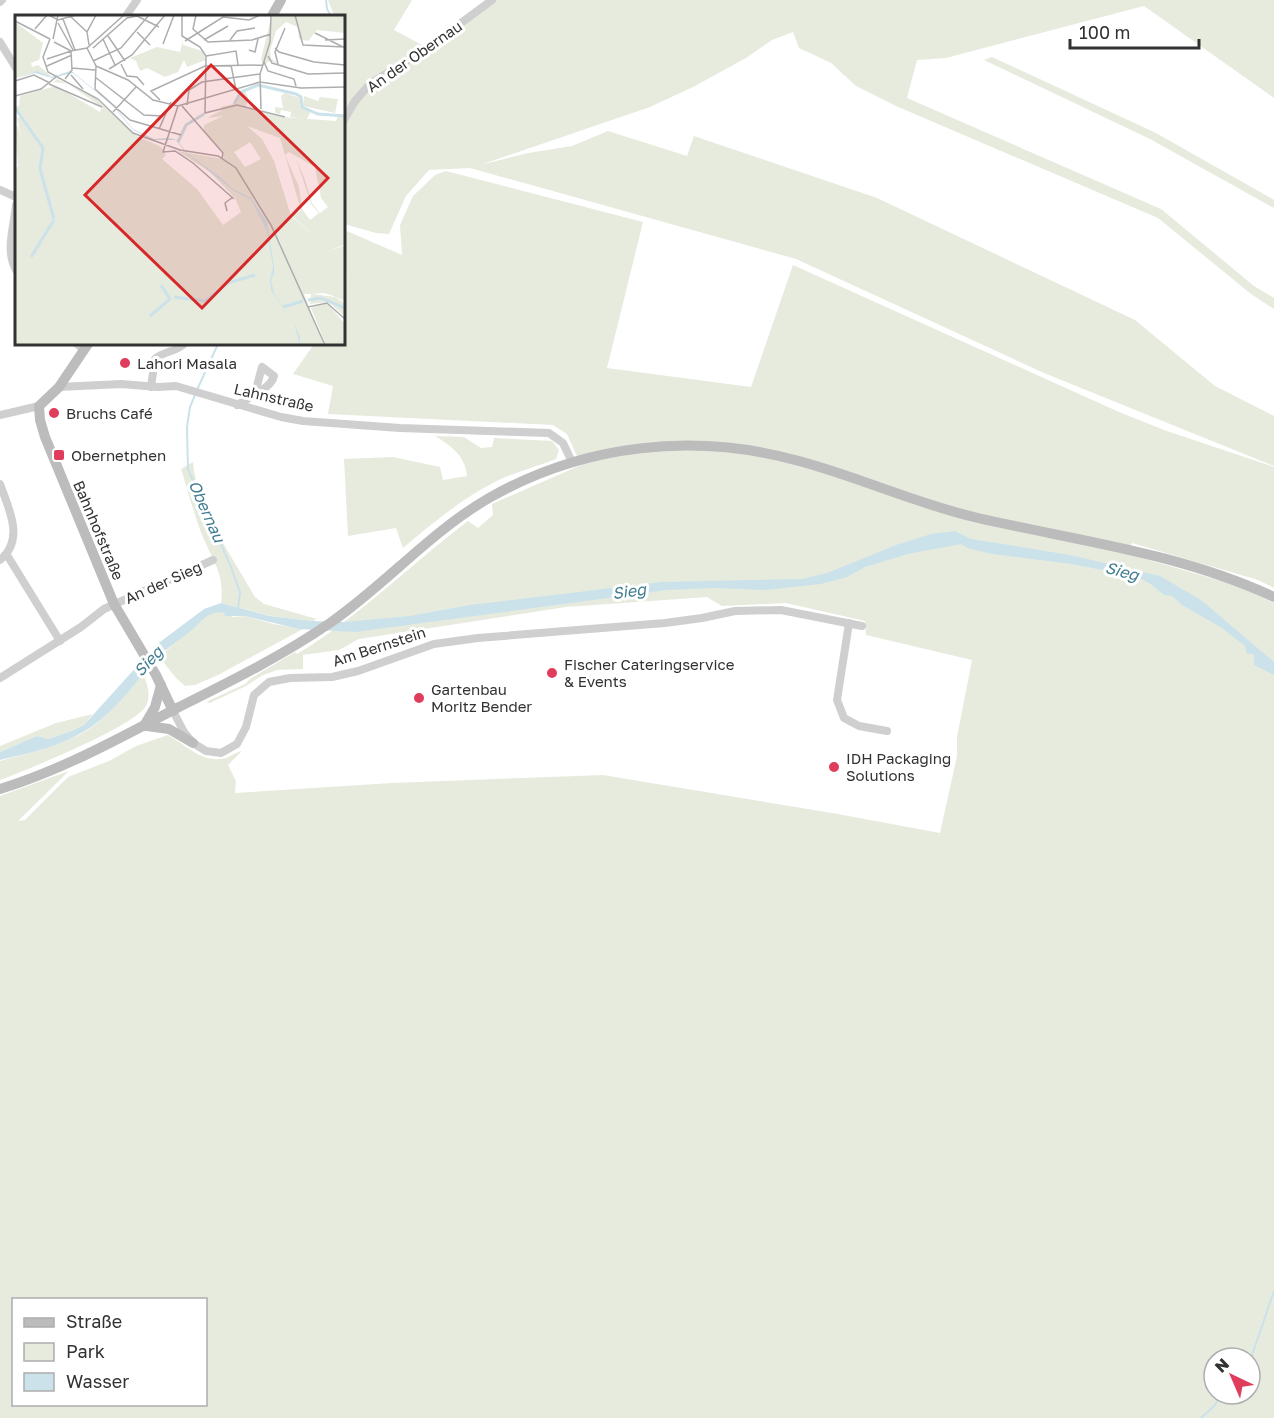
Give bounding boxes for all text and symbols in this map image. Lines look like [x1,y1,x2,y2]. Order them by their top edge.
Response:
scale bar [1070,12,1199,50]
inset map [15,15,345,345]
street label: An der Obernau [363,16,465,96]
text: 100 m [1079,21,1130,43]
place label: Lahori Masala [137,354,237,372]
marker: Lahori Masala [118,356,132,370]
street label: Lahnstraße [232,379,316,415]
place label: Bruchs Café [66,404,153,422]
marker: Bruchs Café [47,406,61,420]
place label: Obernetphen [71,446,166,464]
marker: Obernetphen [52,448,66,462]
water label: Obernau [184,477,230,546]
street label: Bahnhofstraße [70,478,128,583]
street label: An der Sieg [122,557,204,607]
water label: Sieg [1103,557,1142,585]
water label: Sieg [611,579,648,603]
street label: Am Bernstein [330,622,428,670]
water label: Sieg [129,641,168,680]
place label: Fischer Cateringservice & Events [564,655,735,690]
marker: Fischer Cateringservice & Events [545,666,559,680]
place label: Gartenbau Moritz Bender [431,680,532,715]
marker: Gartenbau Moritz Bender [412,691,426,705]
place label: IDH Packaging Solutions [846,749,951,784]
marker: IDH Packaging Solutions [827,760,841,774]
legend [12,1298,207,1406]
text: Straße [66,1310,122,1332]
text: Park [66,1340,105,1362]
north arrow [1202,1346,1262,1406]
text: N [1210,1354,1233,1377]
text: Wasser [66,1370,129,1392]

